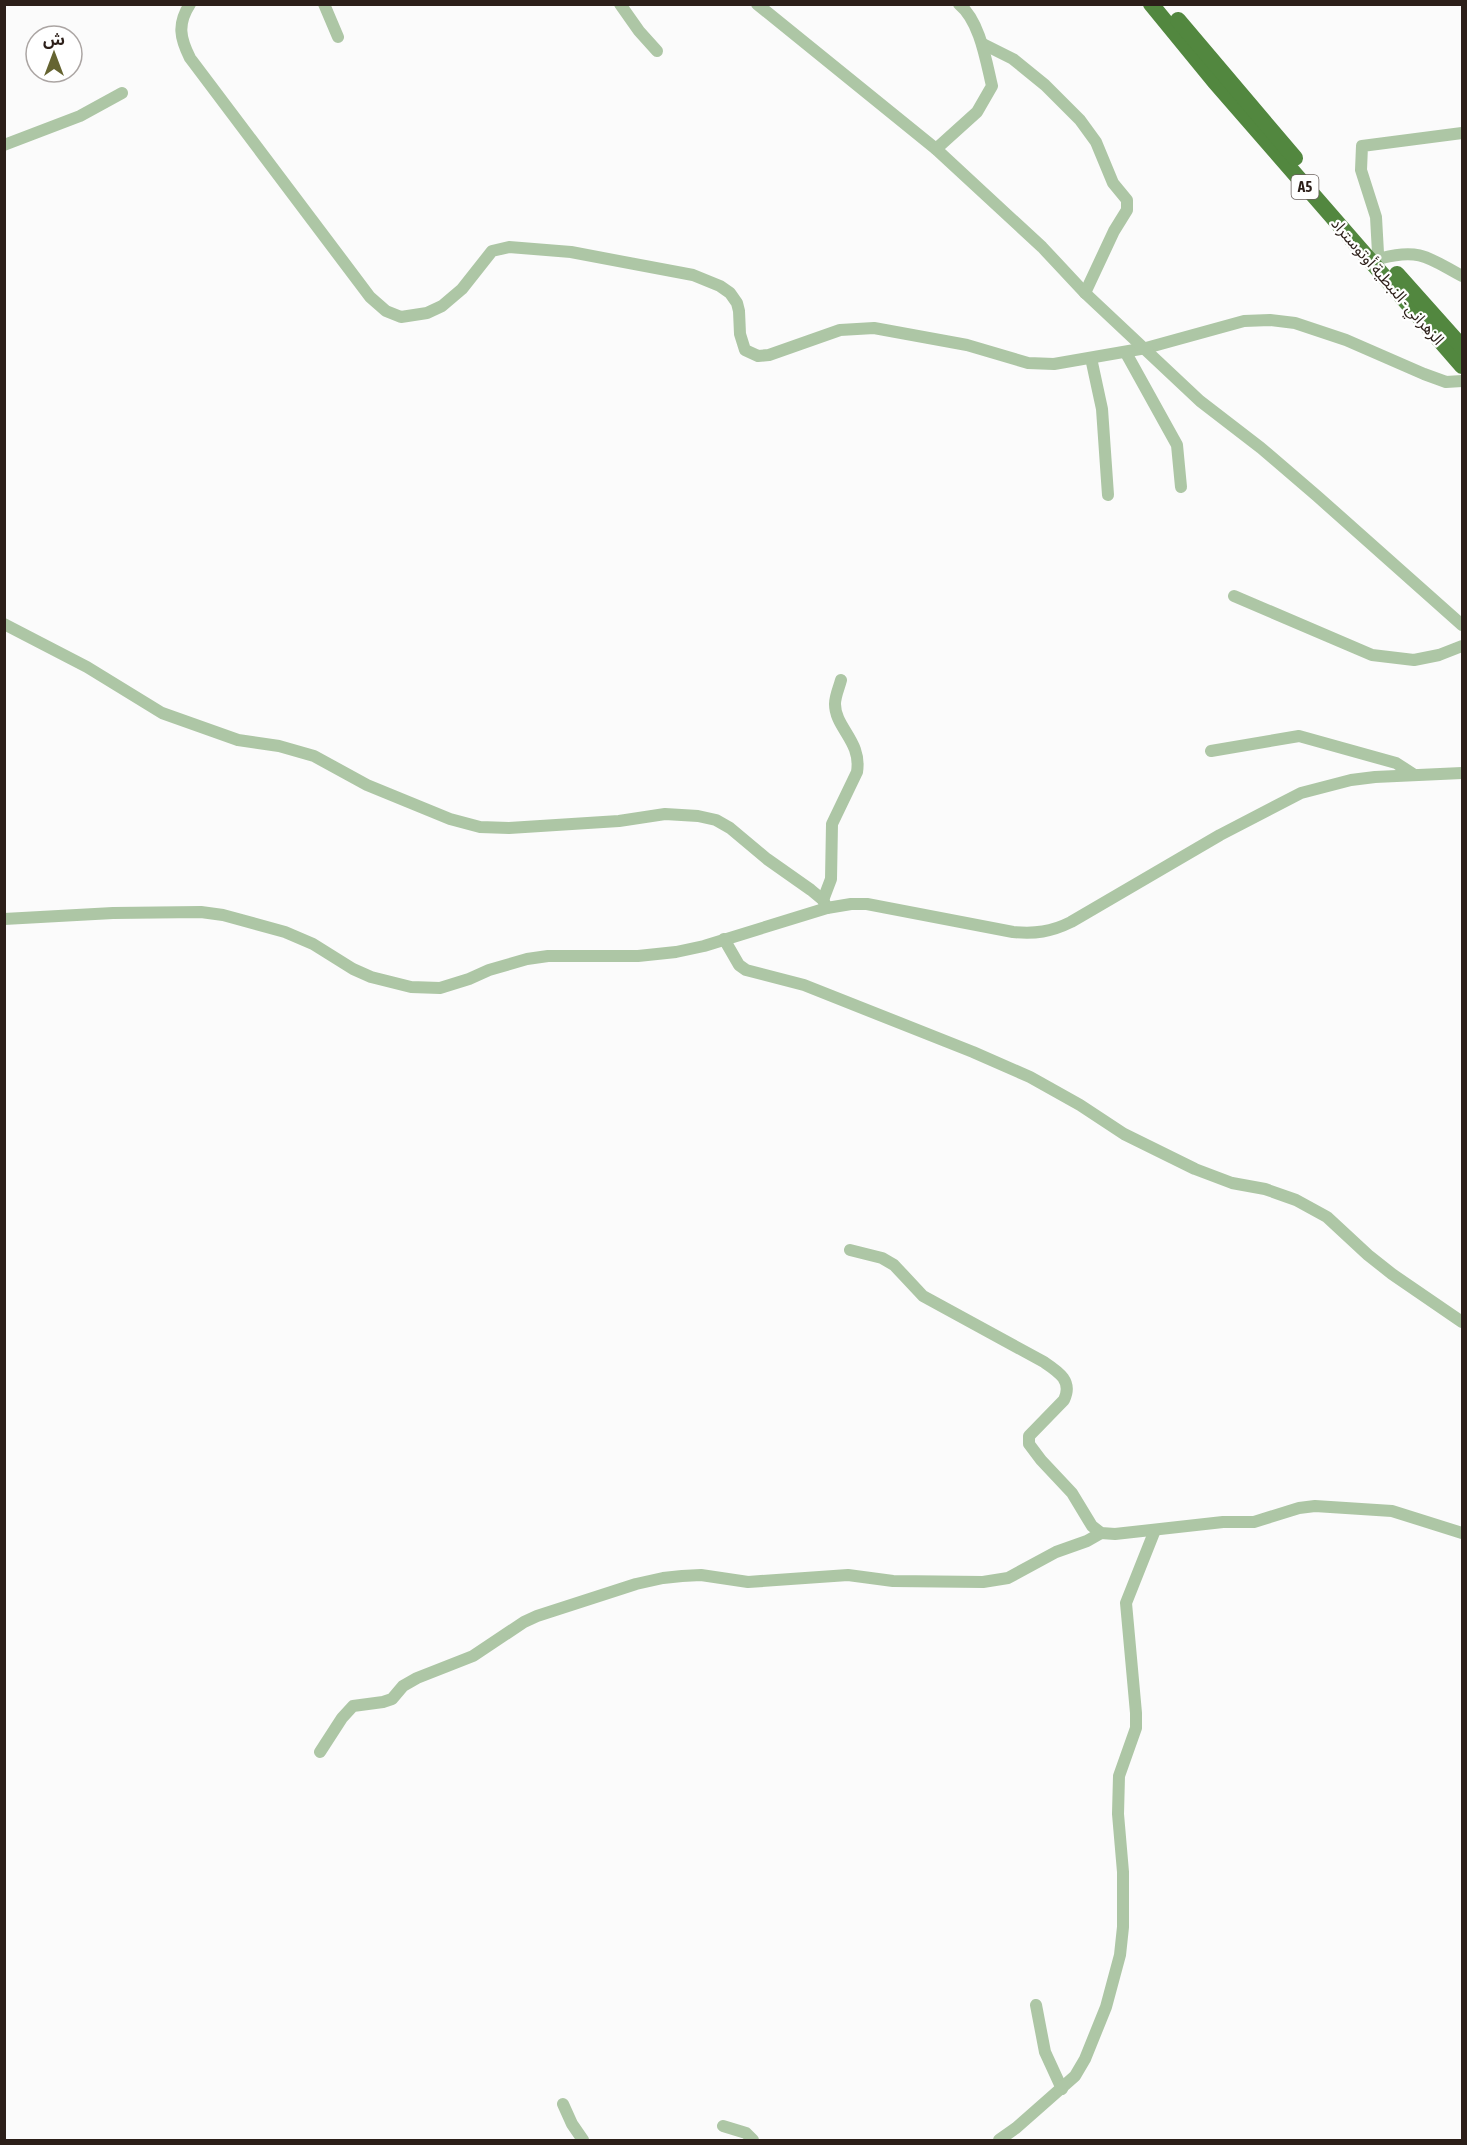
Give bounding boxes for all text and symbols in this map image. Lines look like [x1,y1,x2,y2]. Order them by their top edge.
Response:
north arrow [24,24,84,84]
text: ش [43,30,65,49]
road number: A5 [1292,175,1318,199]
street label: الزهراني - النبطية أوتوستراد [1325,214,1448,351]

